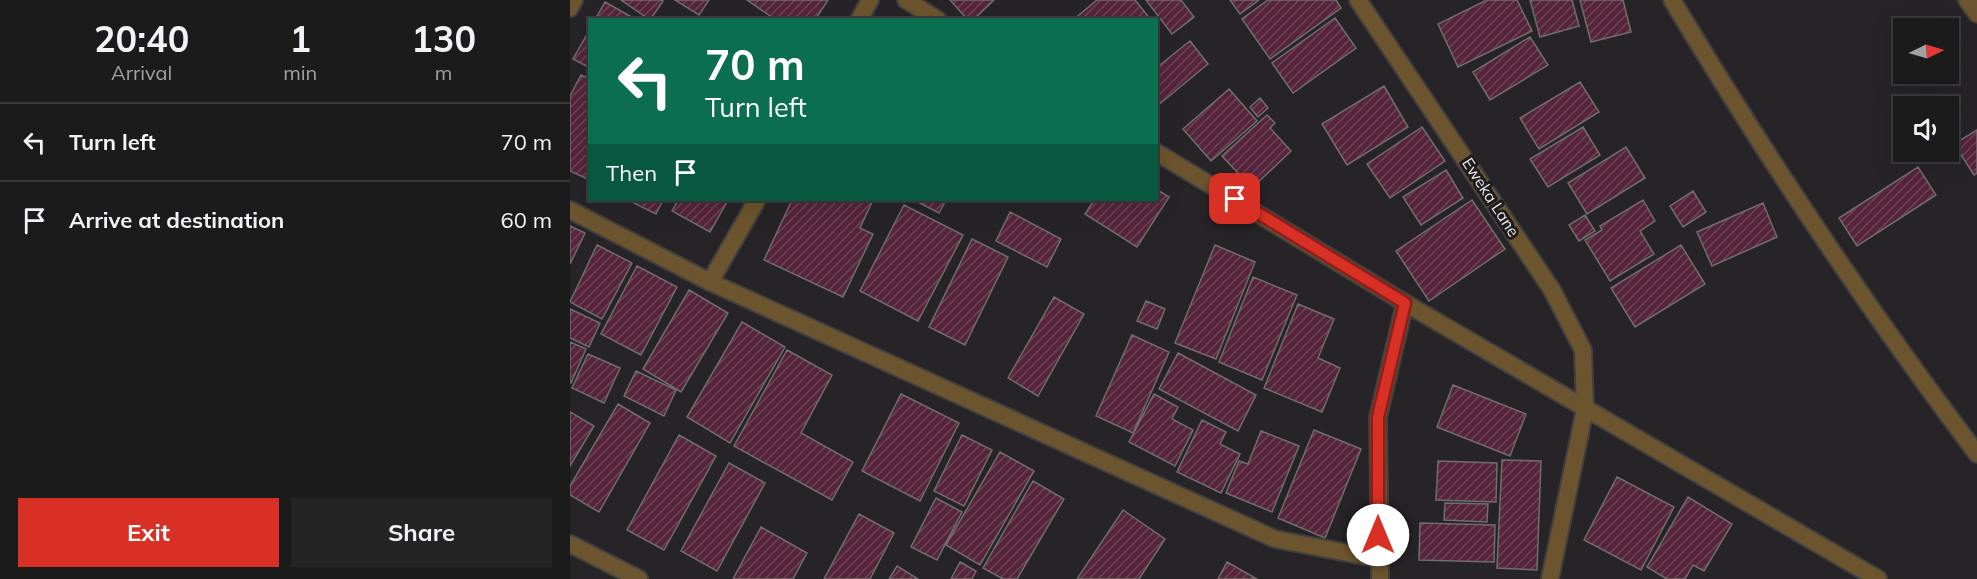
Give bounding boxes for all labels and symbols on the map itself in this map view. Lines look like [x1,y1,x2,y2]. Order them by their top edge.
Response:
north arrow [1893,18,1959,84]
street label: Eweka Lane [1458,154,1524,240]
pin [1209,173,1260,224]
position arrow [1346,503,1410,567]

